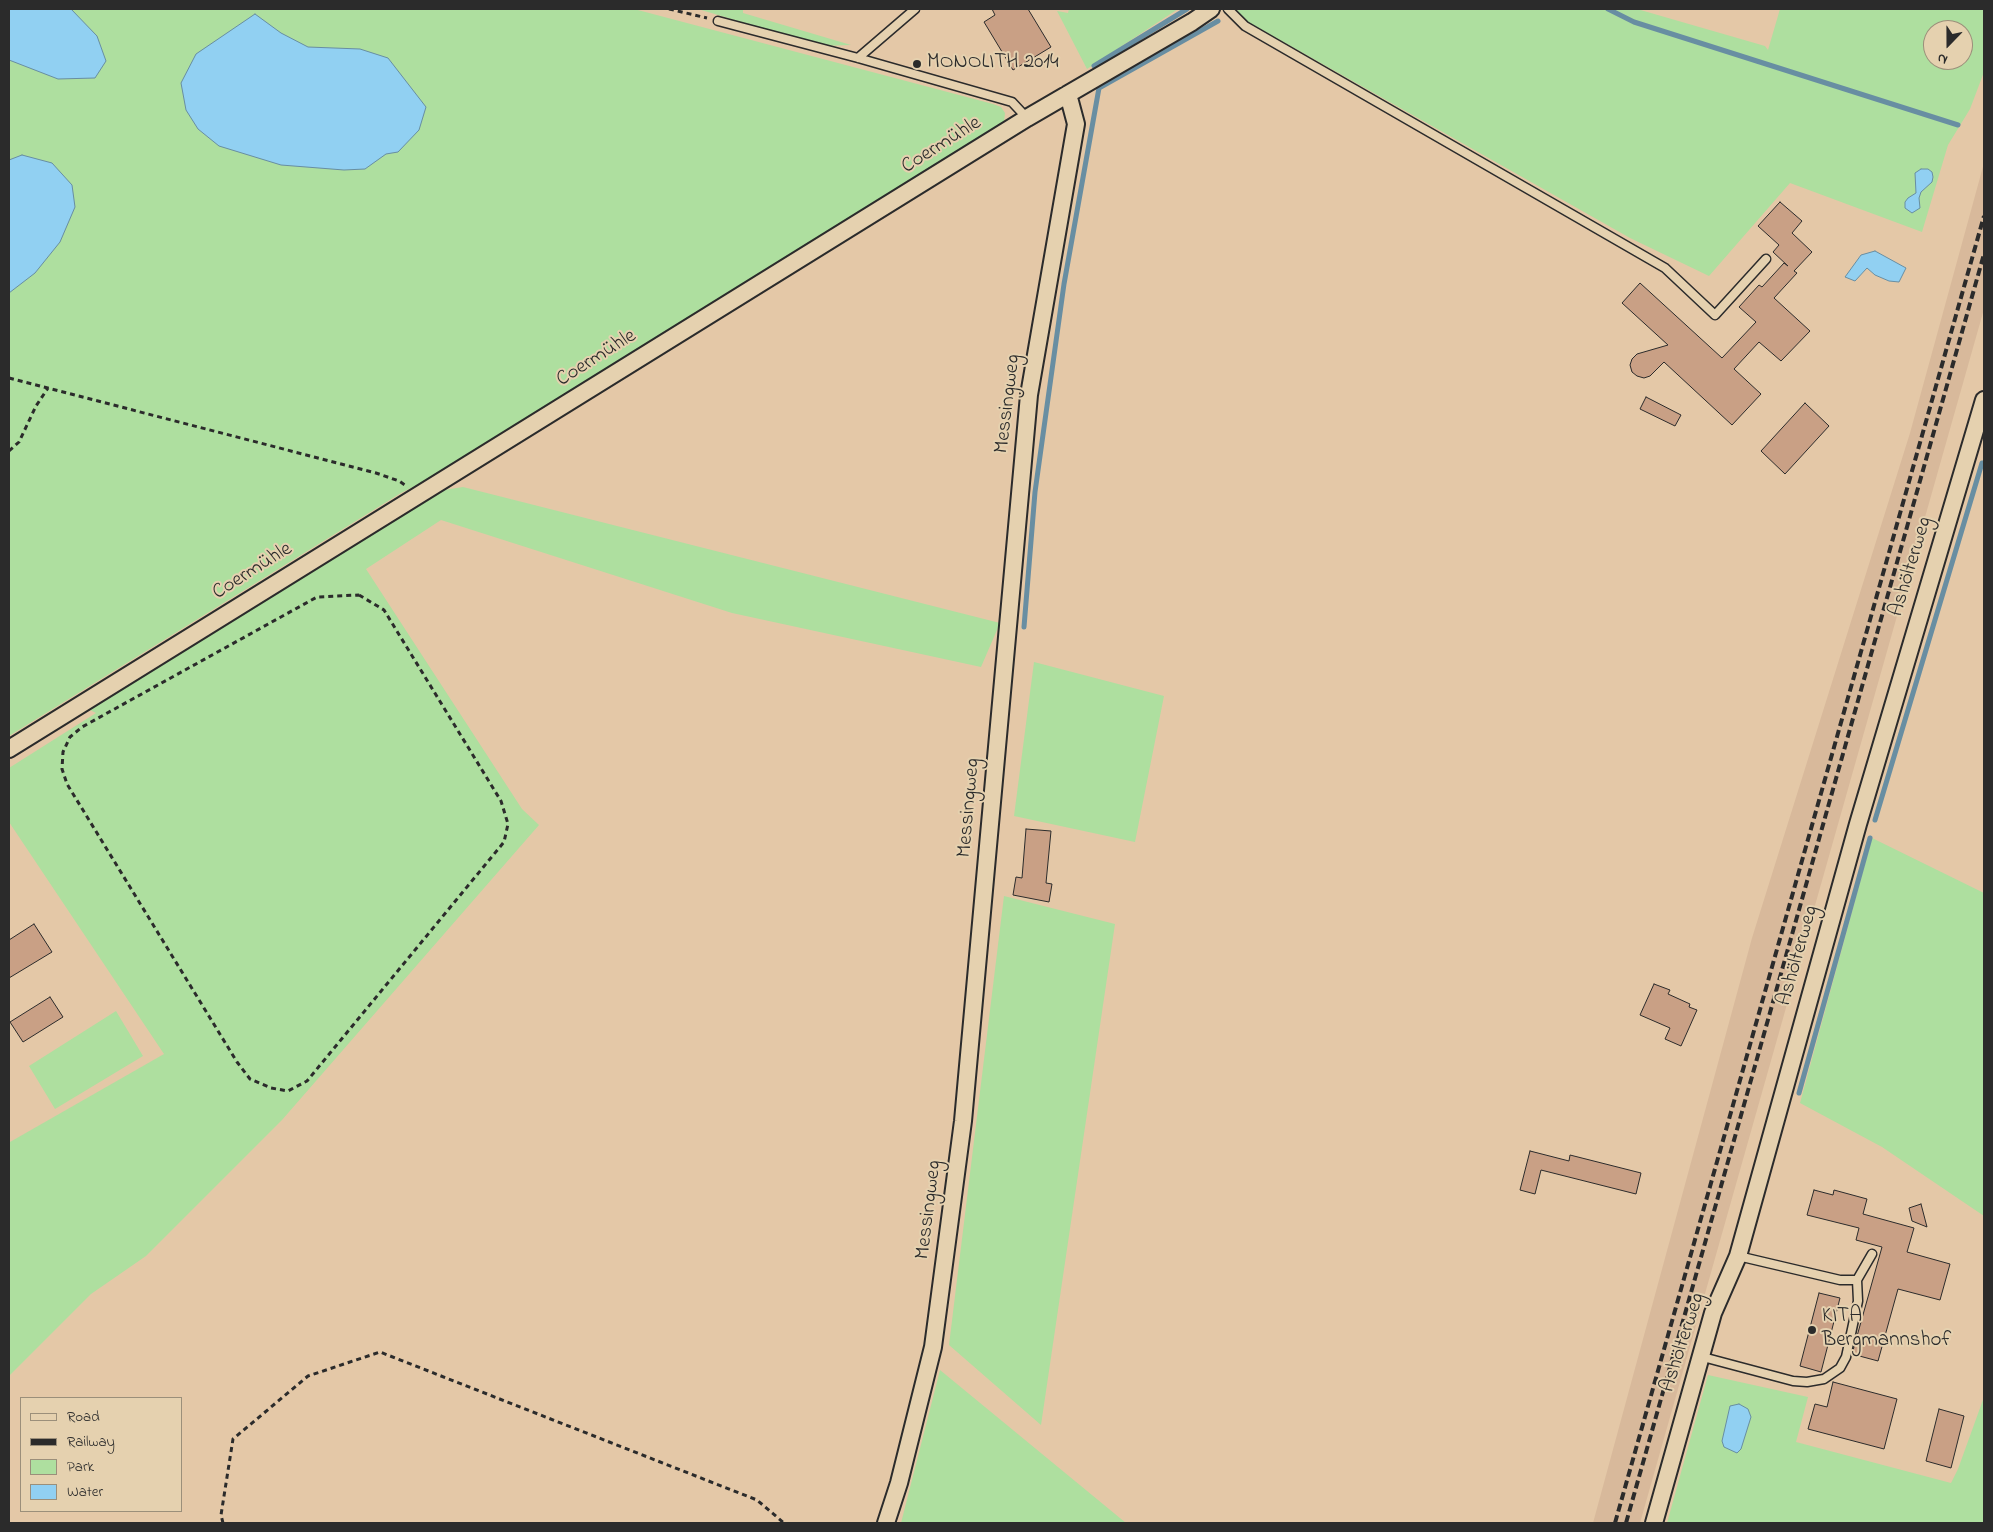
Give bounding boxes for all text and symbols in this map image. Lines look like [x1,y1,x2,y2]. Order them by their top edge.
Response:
north arrow [1923,20,1973,70]
text: N [1934,47,1951,70]
place label: MONOLITH 2014 [927,51,1059,77]
marker: MONOLITH 2014 [911,58,923,70]
street label: Coermühle [897,112,987,180]
street label: Coermühle [552,325,642,393]
street label: Messingweg [990,353,1028,455]
street label: Ashölterweg [1885,514,1939,620]
street label: Coermühle [208,538,298,606]
street label: Messingweg [953,757,987,859]
street label: Ashölterweg [1773,903,1825,1009]
street label: Messingweg [911,1159,949,1261]
street label: Ashölterweg [1656,1290,1712,1396]
place label: KITA Bergmannshof [1822,1305,1951,1355]
marker: KITA Bergmannshof [1806,1324,1818,1336]
legend [20,1397,182,1512]
text: Road [67,1406,100,1428]
text: Railway [67,1431,115,1453]
text: Park [67,1456,94,1478]
text: Water [67,1481,103,1503]

